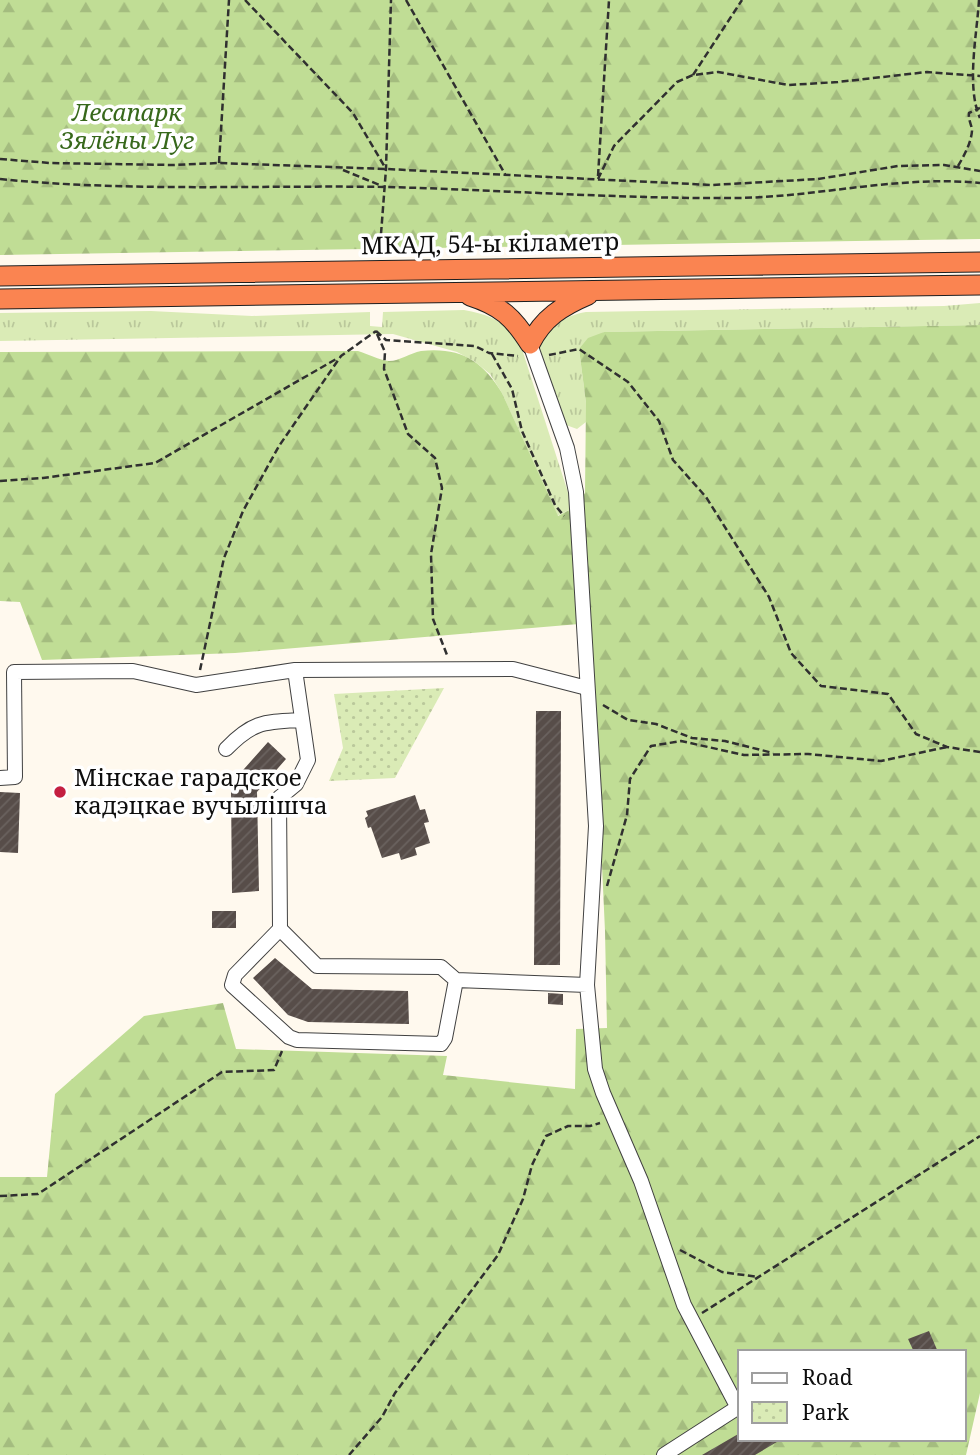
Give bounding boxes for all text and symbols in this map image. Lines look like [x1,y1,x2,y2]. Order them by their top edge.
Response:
park label: Лесапарк Зялёны Луг [60,95,194,156]
street label: МКАД, 54-ы кіламетр [360,224,619,261]
place label: Мінскае гарадское кадэцкае вучылішча [74,760,328,821]
marker: Мінскае гарадское кадэцкае вучылішча [52,784,68,800]
legend [738,1350,966,1441]
text: Road [802,1363,853,1391]
text: Park [802,1398,849,1426]

